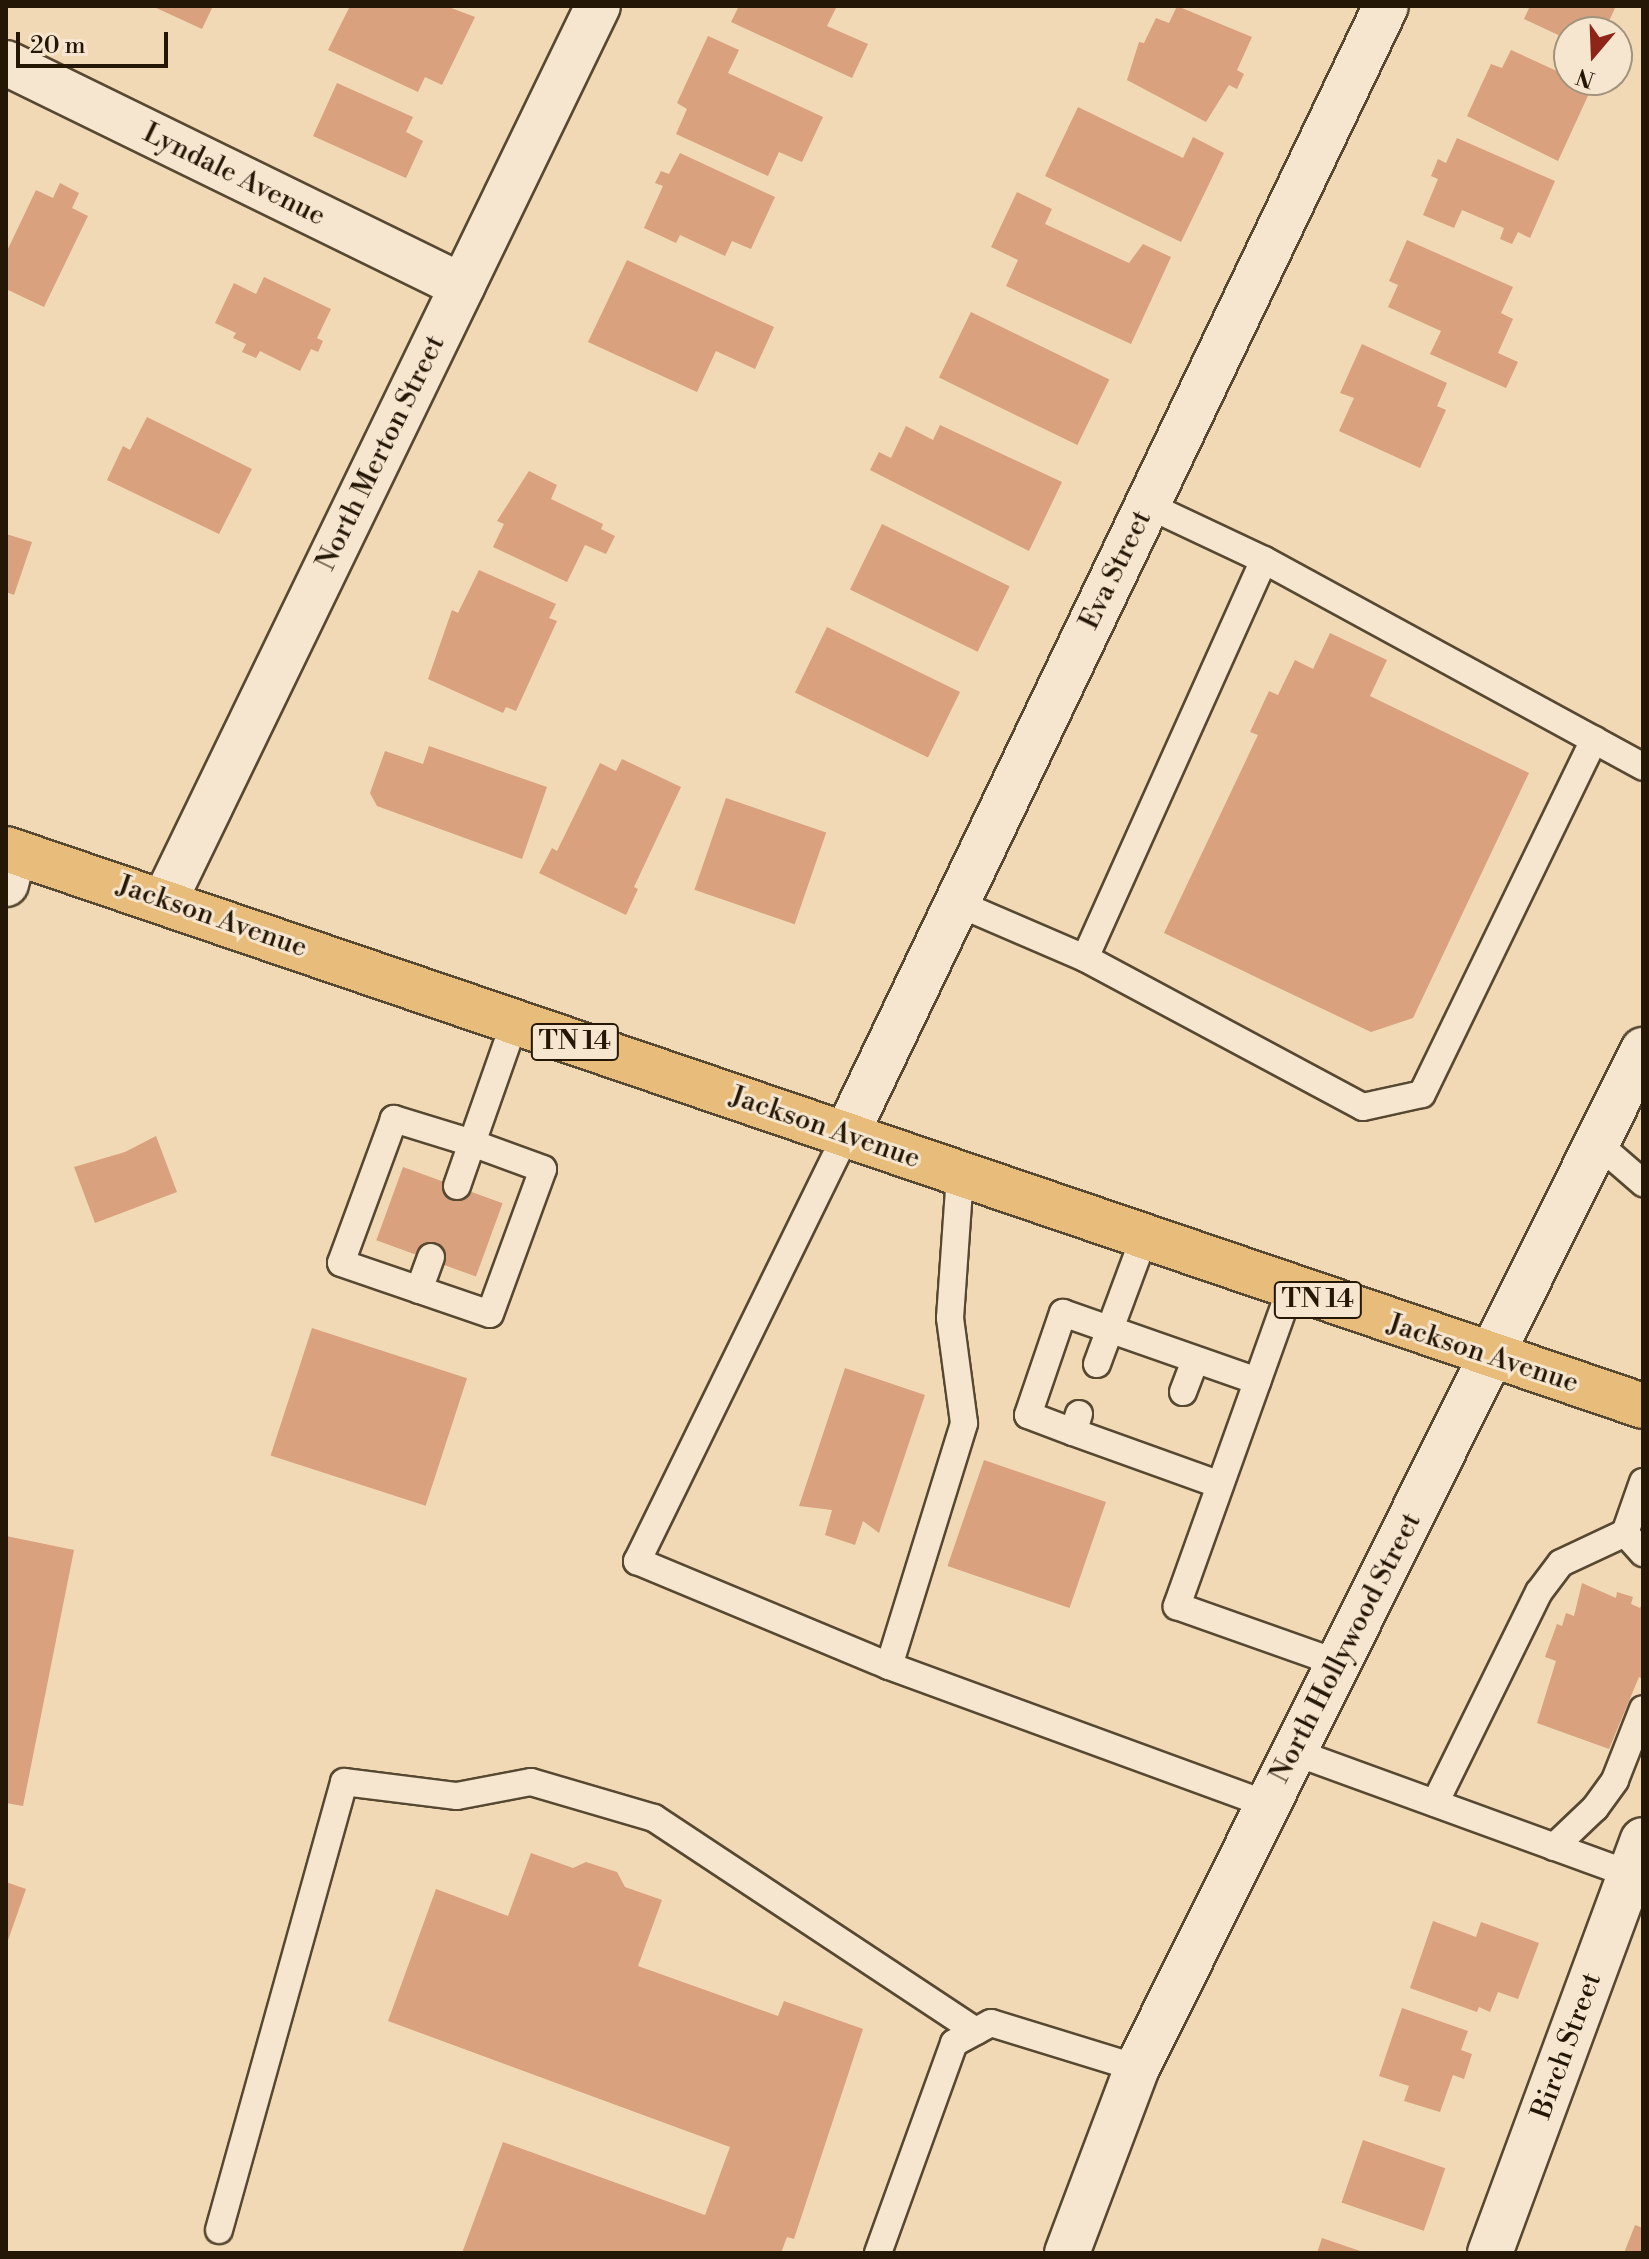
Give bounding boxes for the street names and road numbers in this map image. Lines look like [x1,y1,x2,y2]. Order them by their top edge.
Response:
street label: Lyndale Avenue [137,116,331,234]
street label: North Merton Street [309,330,453,576]
street label: Eva Street [1073,505,1159,635]
street label: Jackson Avenue [113,869,311,965]
road number: TN 14 [529,1020,621,1064]
street label: Jackson Avenue [726,1080,924,1176]
road number: TN 14 [1272,1278,1364,1322]
street label: Jackson Avenue [1383,1307,1583,1401]
street label: North Hollywood Street [1263,1507,1429,1789]
street label: Birch Street [1525,1968,1609,2124]

